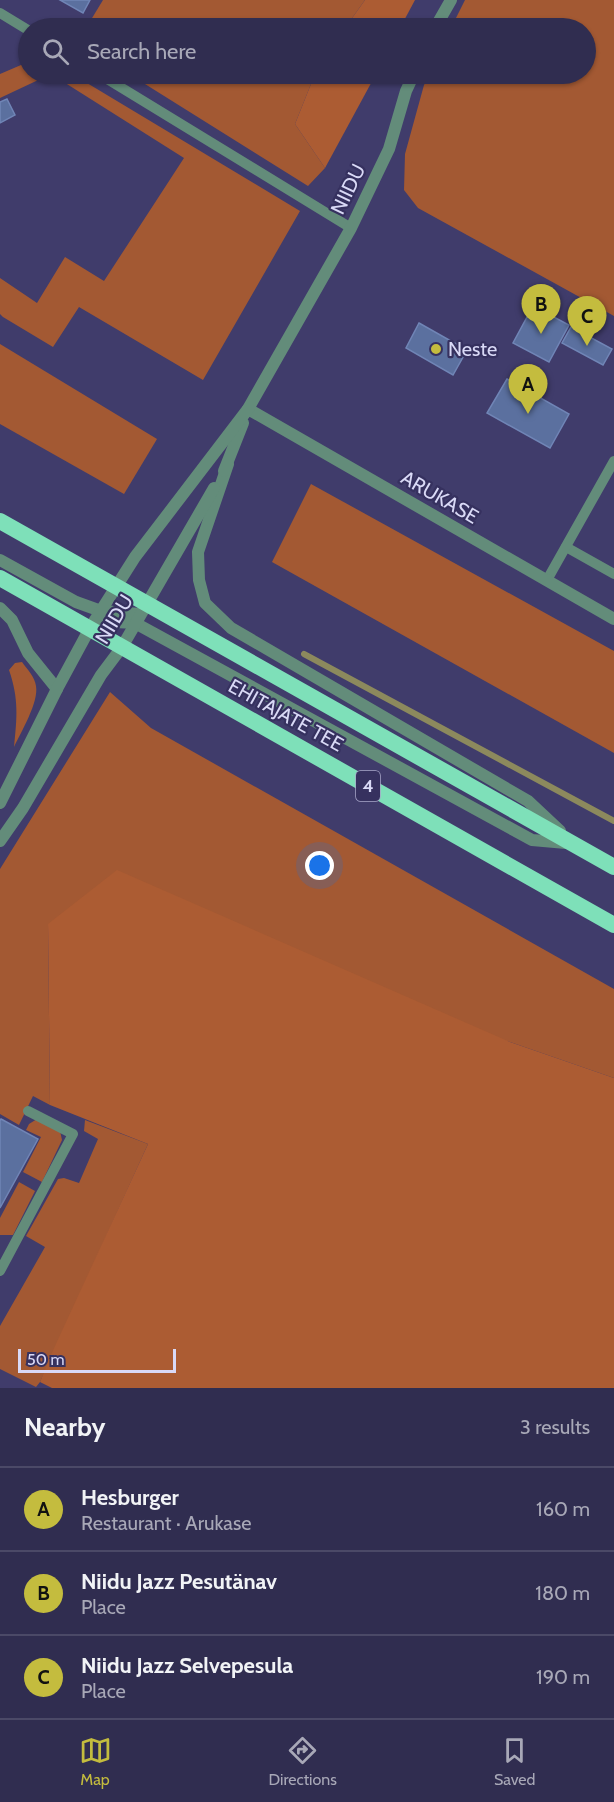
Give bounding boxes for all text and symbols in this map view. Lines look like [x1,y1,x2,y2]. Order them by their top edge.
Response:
search box [18,18,596,84]
icon: search [39,35,72,68]
text: Search here [87,38,196,65]
street label: NIIDU [326,160,370,218]
pin: B [522,284,560,334]
pin: C [568,296,606,346]
place label: Neste [448,337,497,361]
marker: Neste [429,342,443,356]
pin: A [508,364,548,414]
street label: ARUKASE [397,465,483,529]
street label: NIIDU [90,590,138,648]
street label: EHITAJATE TEE [224,674,348,756]
road number: 4 [356,771,380,801]
your location [305,851,334,880]
scale bar [18,1346,176,1374]
text: 50 m [27,1350,64,1369]
text: Nearby [24,1411,105,1443]
text: 3 results [520,1415,590,1439]
text: Hesburger [81,1484,179,1511]
text: A [37,1497,50,1521]
text: 160 m [536,1497,590,1521]
text: Restaurant · Arukase [81,1511,251,1535]
text: Niidu Jazz Pesutänav [81,1568,277,1595]
text: B [37,1581,50,1605]
text: 180 m [535,1581,590,1605]
text: Place [81,1595,126,1619]
text: Niidu Jazz Selvepesula [81,1652,293,1679]
text: C [37,1665,50,1689]
text: 190 m [536,1665,590,1689]
text: Place [81,1679,126,1703]
tab: Map [79,1734,112,1789]
tab: Directions [269,1734,337,1789]
tab: Saved [494,1734,535,1789]

